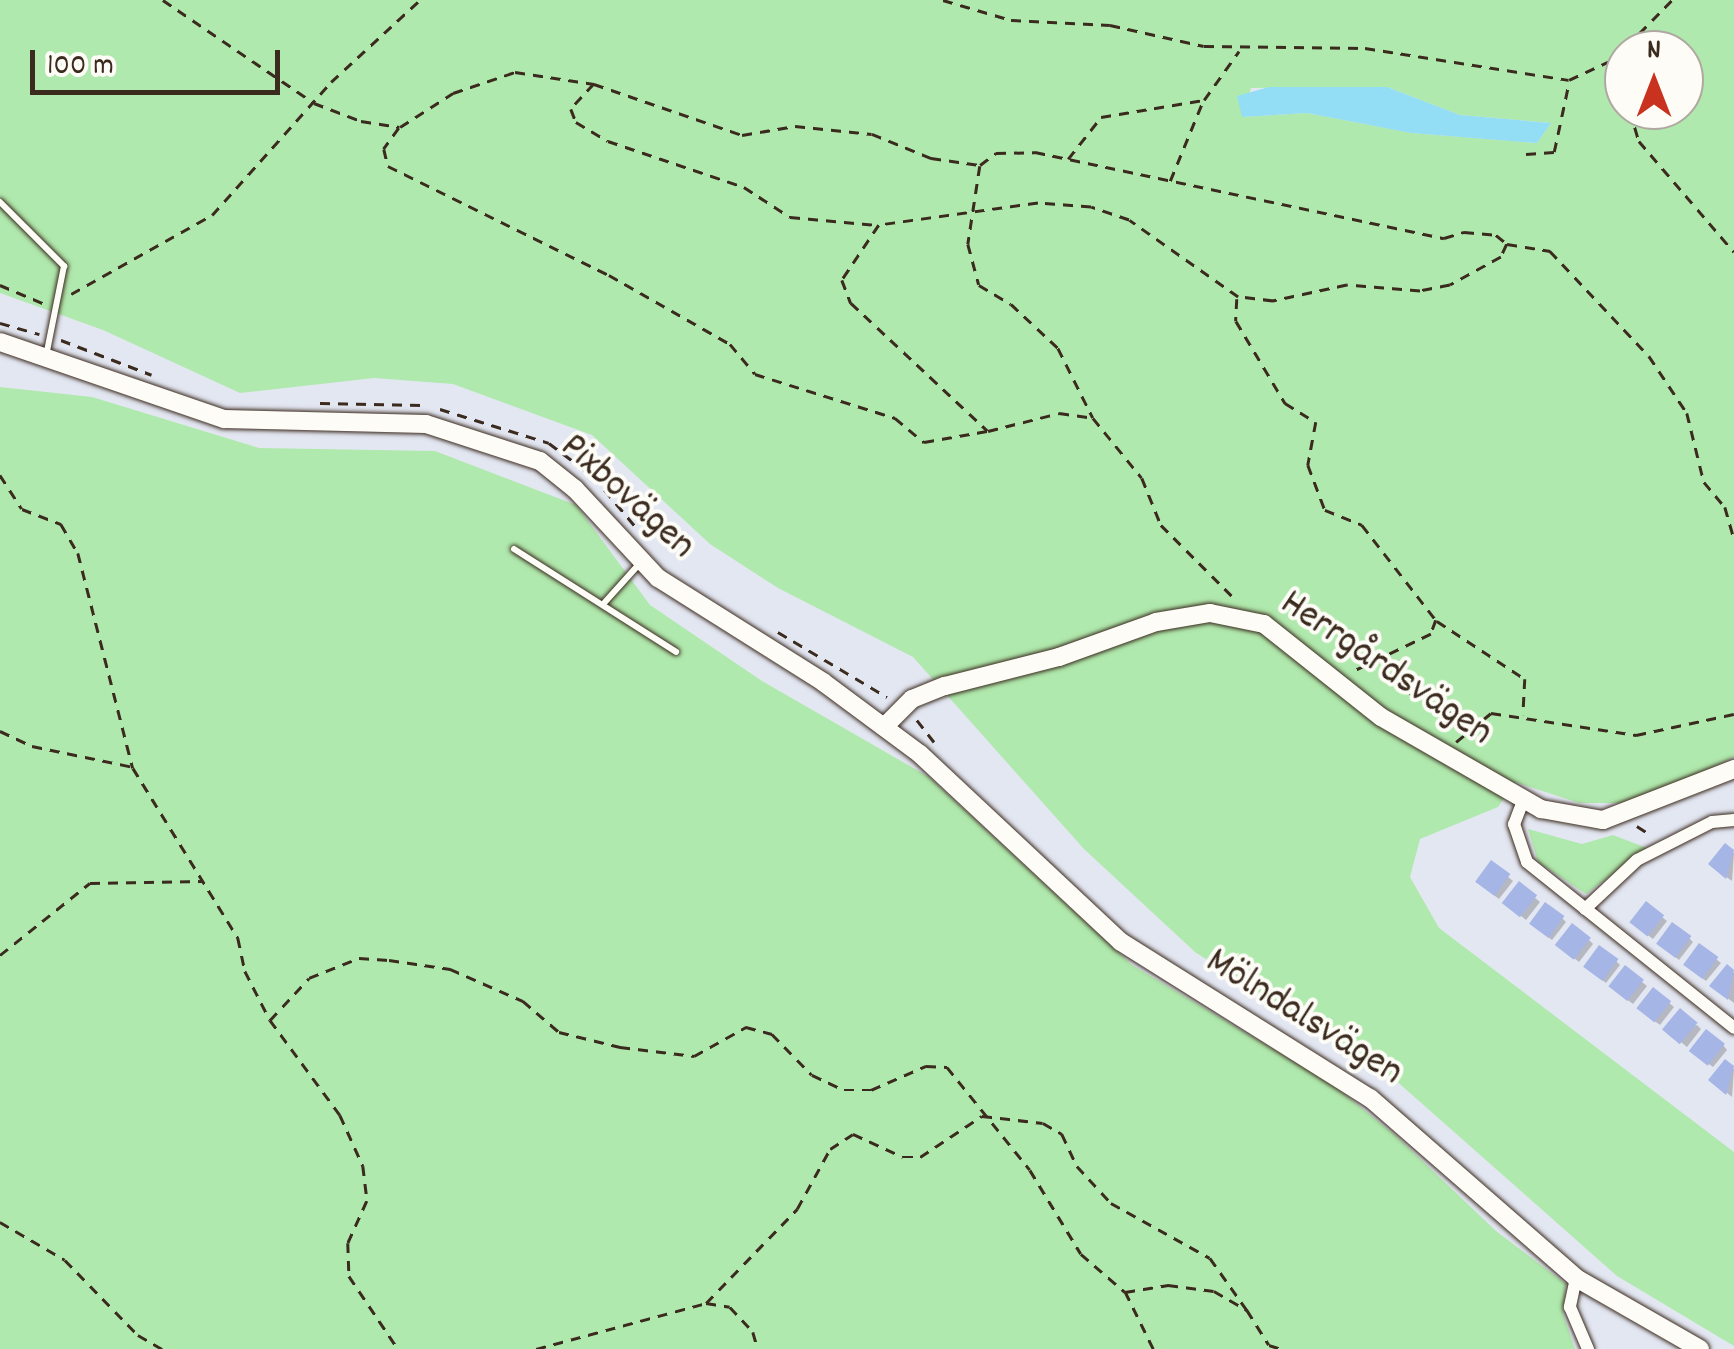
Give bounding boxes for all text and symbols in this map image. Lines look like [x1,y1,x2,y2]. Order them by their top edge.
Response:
scale bar [35,30,285,92]
north arrow [1604,30,1704,130]
text: N [1647,32,1661,72]
text: 100 m [47,46,114,89]
street label: Pixbovägen [548,425,704,571]
street label: Herrgårdsvägen [1270,581,1500,759]
street label: Mölndalsvägen [1196,939,1410,1099]

